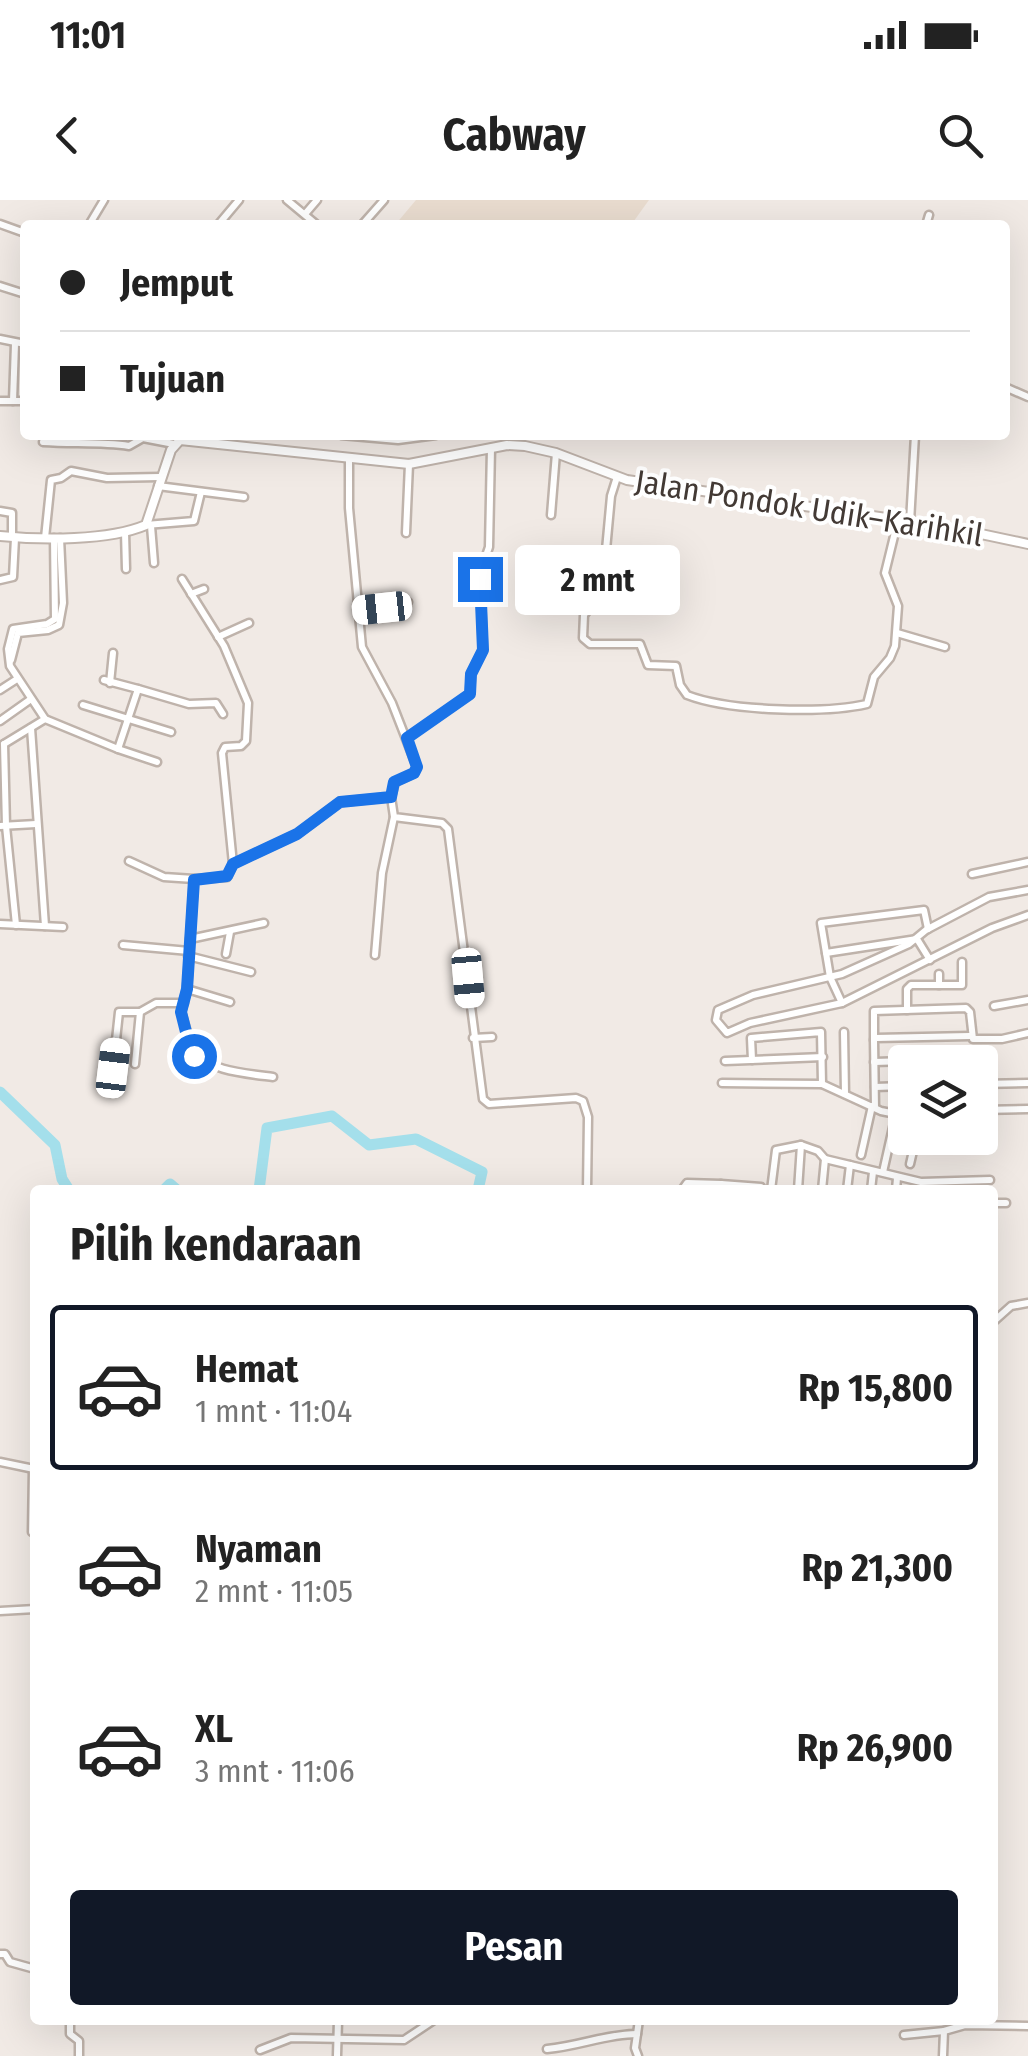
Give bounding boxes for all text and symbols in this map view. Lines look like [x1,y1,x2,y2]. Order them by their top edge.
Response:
text: 11:01 [50,12,126,58]
icon: back [40,108,95,163]
text: Cabway [442,108,586,162]
icon: search [933,108,988,163]
text: Jemput [120,260,233,306]
text: Tujuan [120,356,225,402]
street label: Jalan Pondok Udik–Karihkil [633,462,985,554]
callout: 2 mnt [515,544,680,614]
route end [458,557,503,602]
text: 2 mnt [561,561,634,599]
car [351,590,413,626]
car [450,947,486,1009]
route start [172,1034,217,1079]
car [94,1036,132,1100]
map controls [888,1045,998,1155]
button: layers [888,1045,998,1155]
text: Pilih kendaraan [70,1218,362,1272]
icon: car [75,1343,165,1433]
text: Hemat [195,1346,298,1392]
text: Rp 15,800 [798,1365,953,1411]
text: 1 mnt · 11:04 [195,1392,352,1430]
icon: car [75,1523,165,1613]
text: Nyaman [195,1526,322,1572]
text: Rp 21,300 [801,1545,953,1591]
text: 2 mnt · 11:05 [195,1572,353,1610]
icon: car [75,1703,165,1793]
text: XL [195,1706,233,1752]
text: Rp 26,900 [797,1725,953,1771]
text: 3 mnt · 11:06 [195,1752,355,1790]
button: Pesan [70,1890,958,2005]

